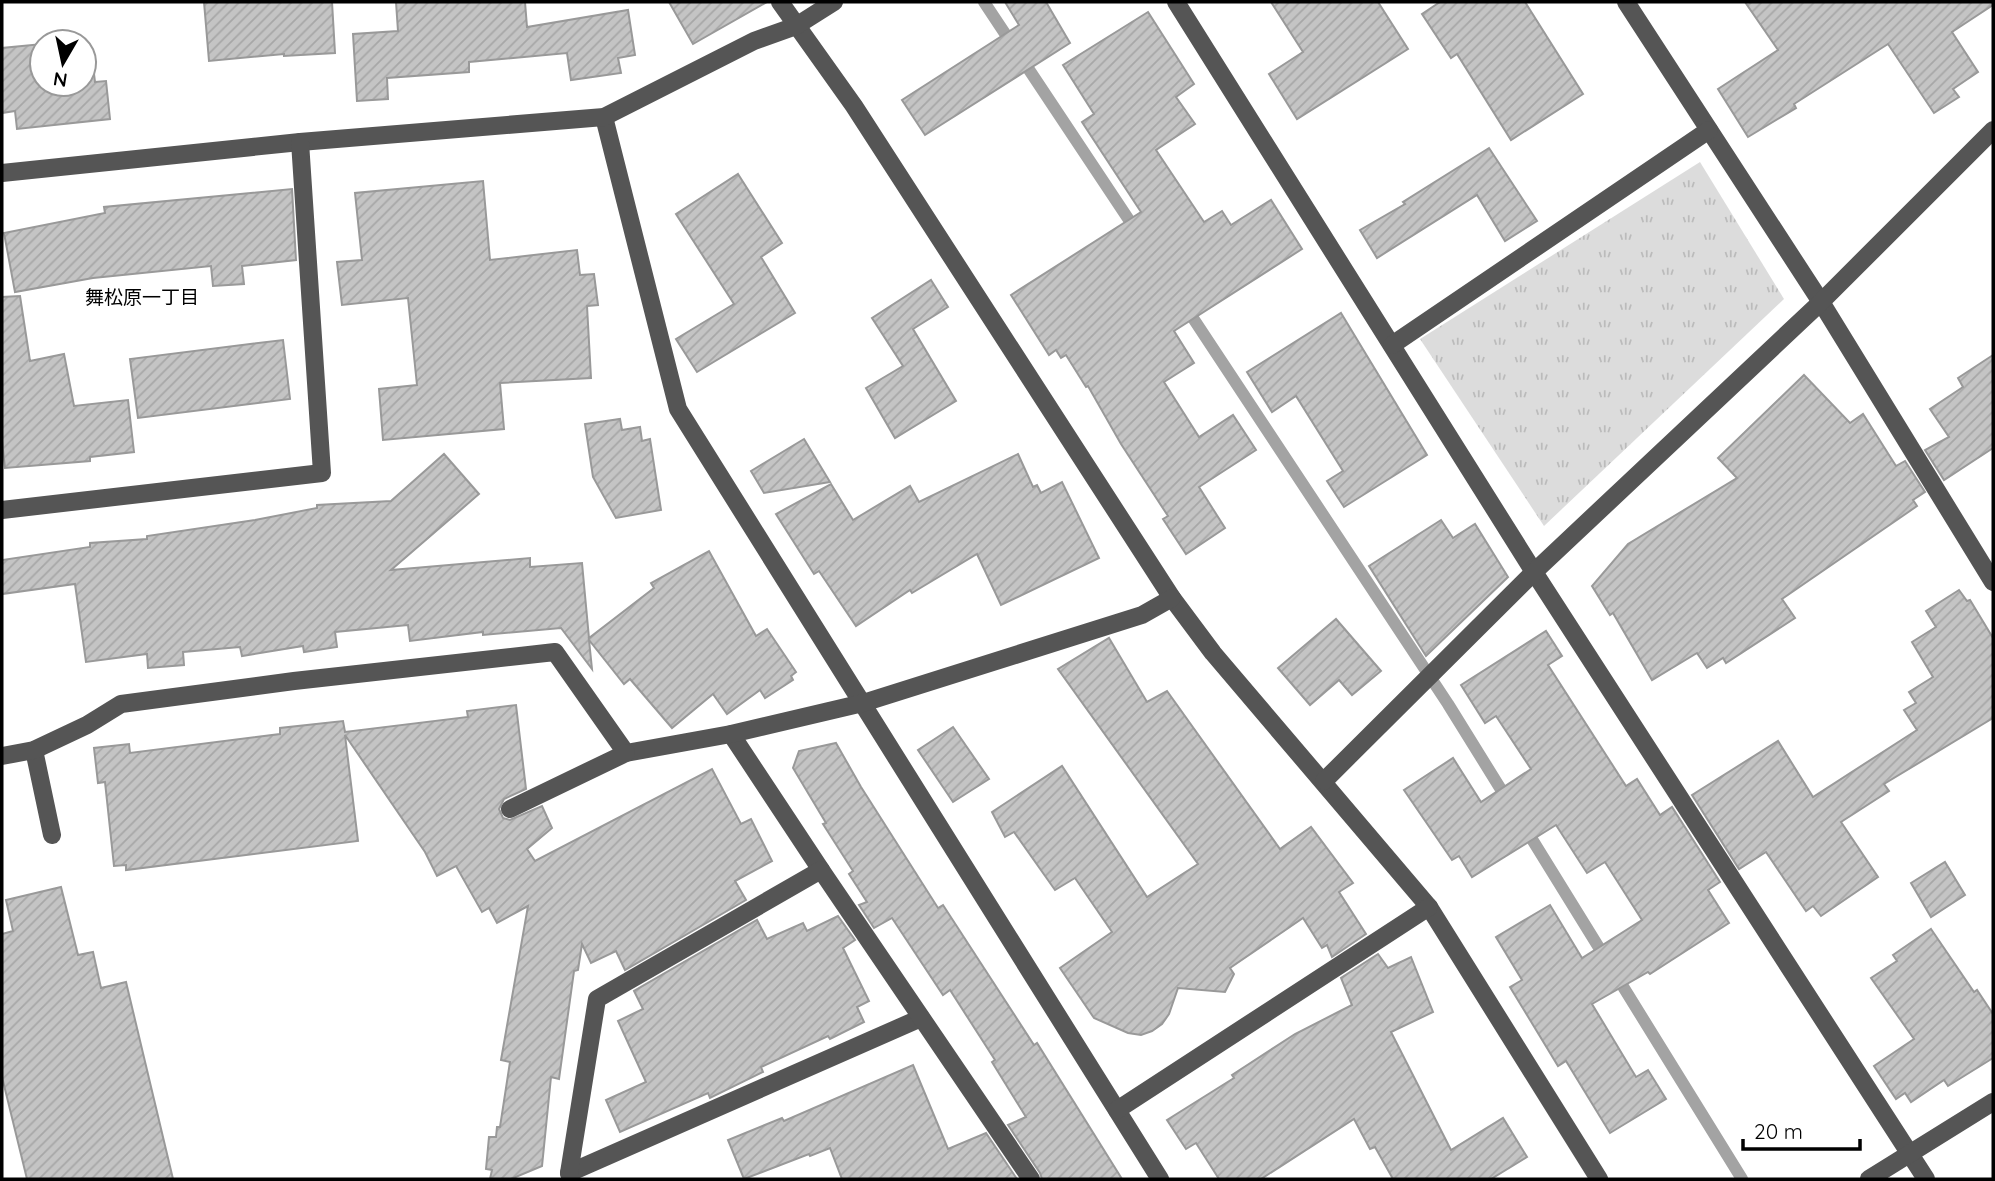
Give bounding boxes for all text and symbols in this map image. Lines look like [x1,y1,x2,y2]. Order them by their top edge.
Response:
north arrow [28,28,98,98]
text: N [52,67,69,93]
district label: 舞松原一丁目 [85,285,199,309]
scale bar [1743,1108,1860,1152]
text: 20 m [1754,1118,1803,1144]

